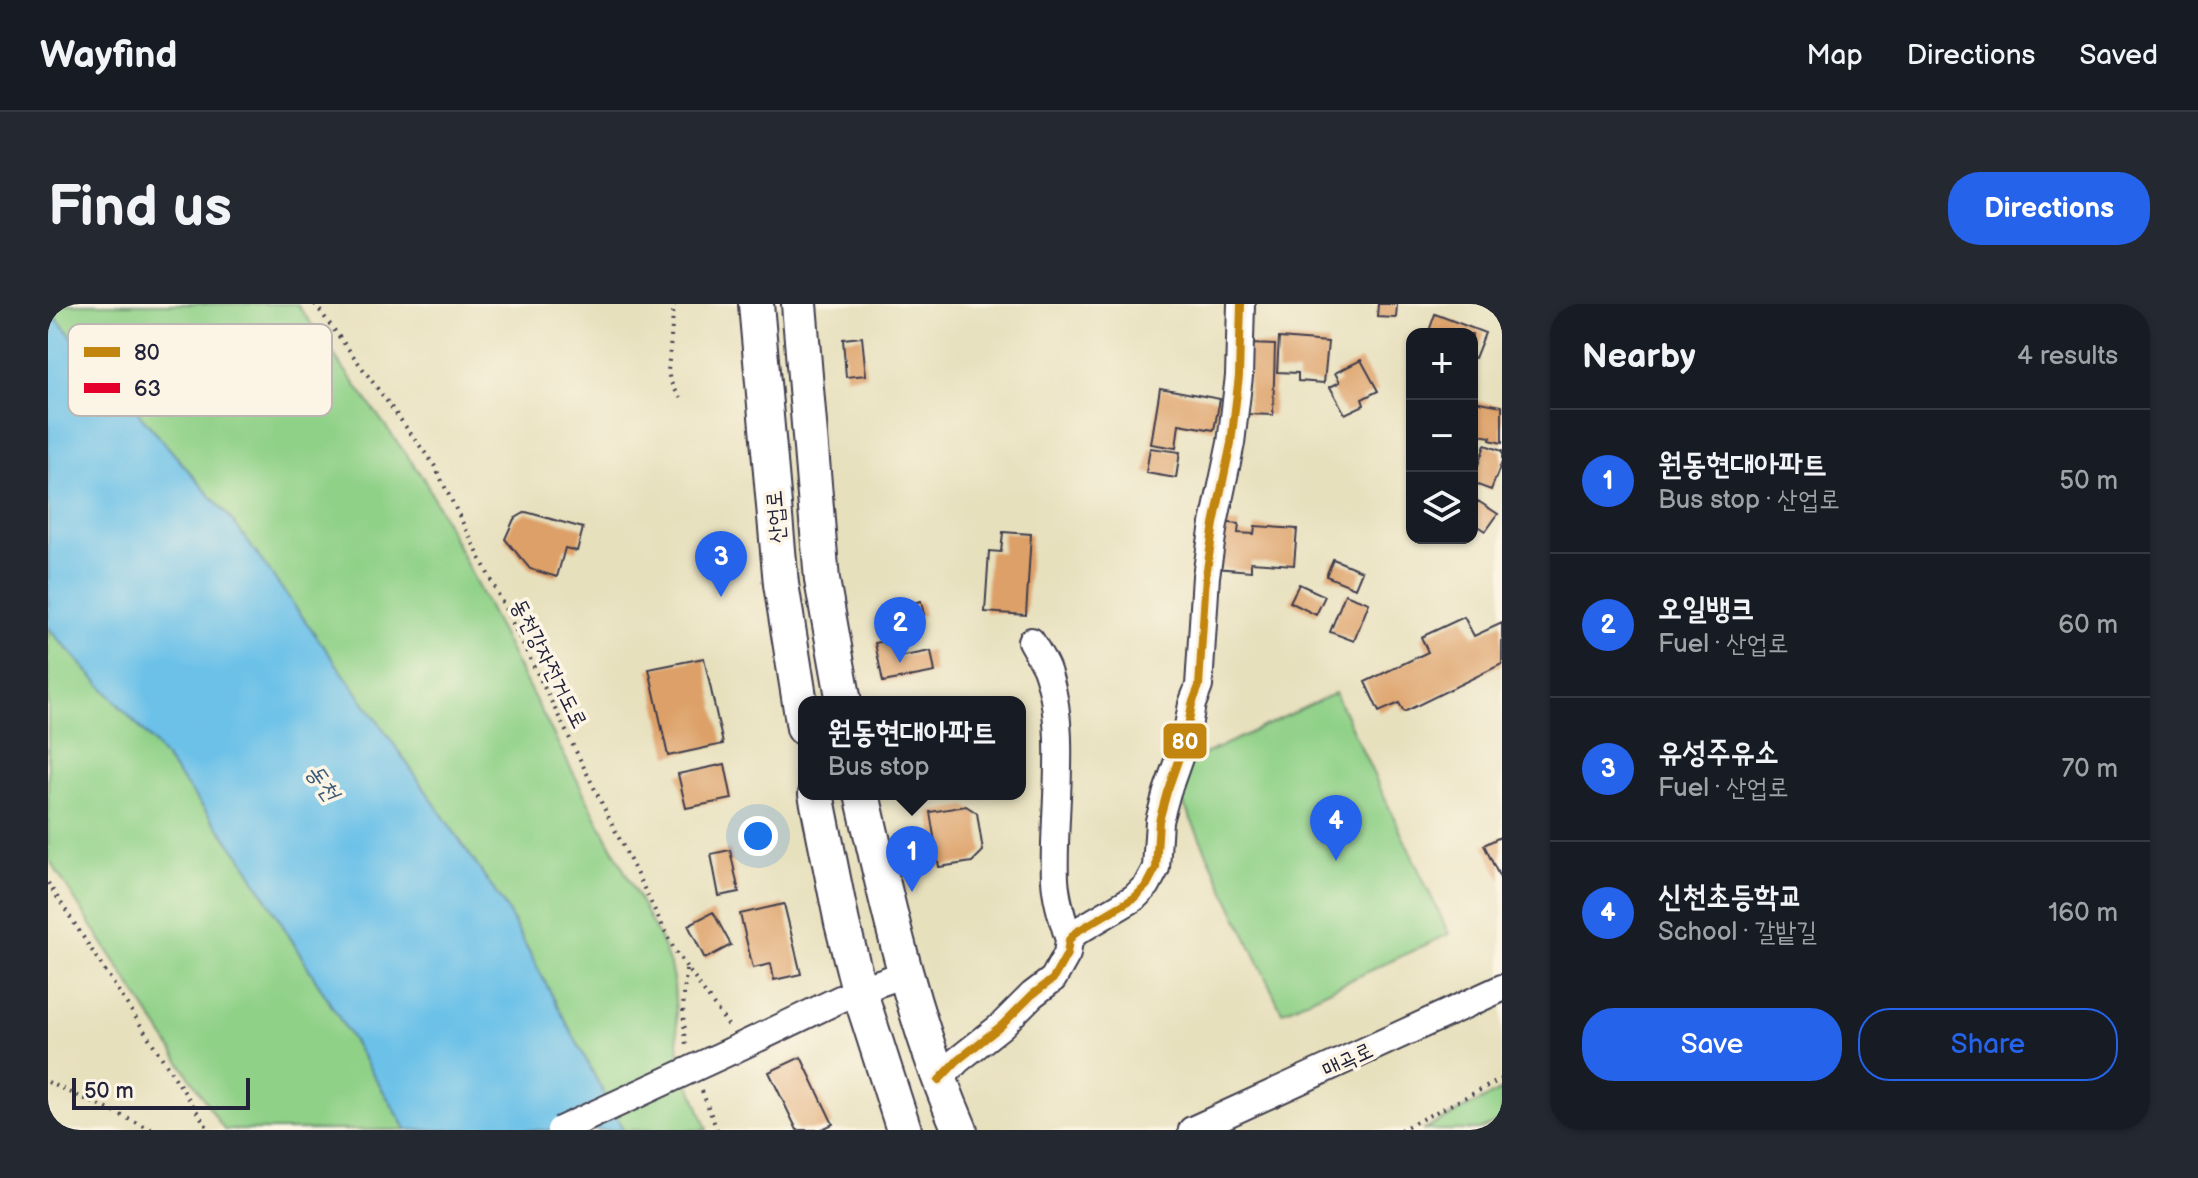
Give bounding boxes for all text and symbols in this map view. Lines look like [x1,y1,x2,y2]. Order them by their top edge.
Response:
text: Wayfind [40,33,178,78]
text: Map [1806,39,1863,72]
text: Directions [1907,39,2035,72]
text: Saved [2079,39,2158,72]
button: Directions [1948,172,2150,245]
text: Find us [48,175,232,242]
legend [68,324,332,416]
map controls [1406,328,1478,544]
button: + [1406,328,1478,400]
text: Nearby [1582,336,1696,377]
text: 80 [134,340,160,367]
text: 4 results [2017,341,2118,372]
text: 63 [134,376,161,403]
button: − [1406,400,1478,472]
text: 원동현대아파트 [1658,447,1827,483]
text: 1 [1603,466,1613,497]
text: 50 m [2059,466,2118,497]
button: layers [1406,472,1478,544]
text: Bus stop · 산업로 [1658,485,1840,516]
street label: 산업로 [761,489,792,544]
pin: 3 [695,531,747,597]
text: 오일뱅크 [1658,591,1755,627]
street label: 동천강자전거도로 [504,594,593,733]
pin: 2 [874,597,926,663]
text: 2 [1600,610,1616,641]
text: 60 m [2058,610,2118,641]
text: Fuel · 산업로 [1658,629,1789,660]
popup [798,696,1026,800]
text: 원동현대아파트 [828,715,996,751]
line badge: 80 [1162,722,1208,760]
text: 80 [1172,729,1198,756]
text: 유성주유소 [1658,735,1779,771]
text: Bus stop [828,752,930,783]
text: 3 [1600,754,1616,785]
text: 70 m [2061,754,2118,785]
water label: 동천 [300,758,347,809]
text: Fuel · 산업로 [1658,773,1789,804]
pin: 4 [1310,795,1362,861]
your location [738,816,778,856]
pin: 1 [886,826,938,892]
text: 신천초등학교 [1658,879,1803,915]
text: 4 [1600,898,1616,929]
text: 160 m [2048,898,2118,929]
text: School · 갈밭길 [1658,917,1817,948]
button: Save [1582,1008,1842,1081]
button: Share [1858,1008,2118,1081]
street label: 매곡로 [1318,1037,1377,1084]
scale bar [72,1074,250,1110]
text: 50 m [84,1078,134,1105]

